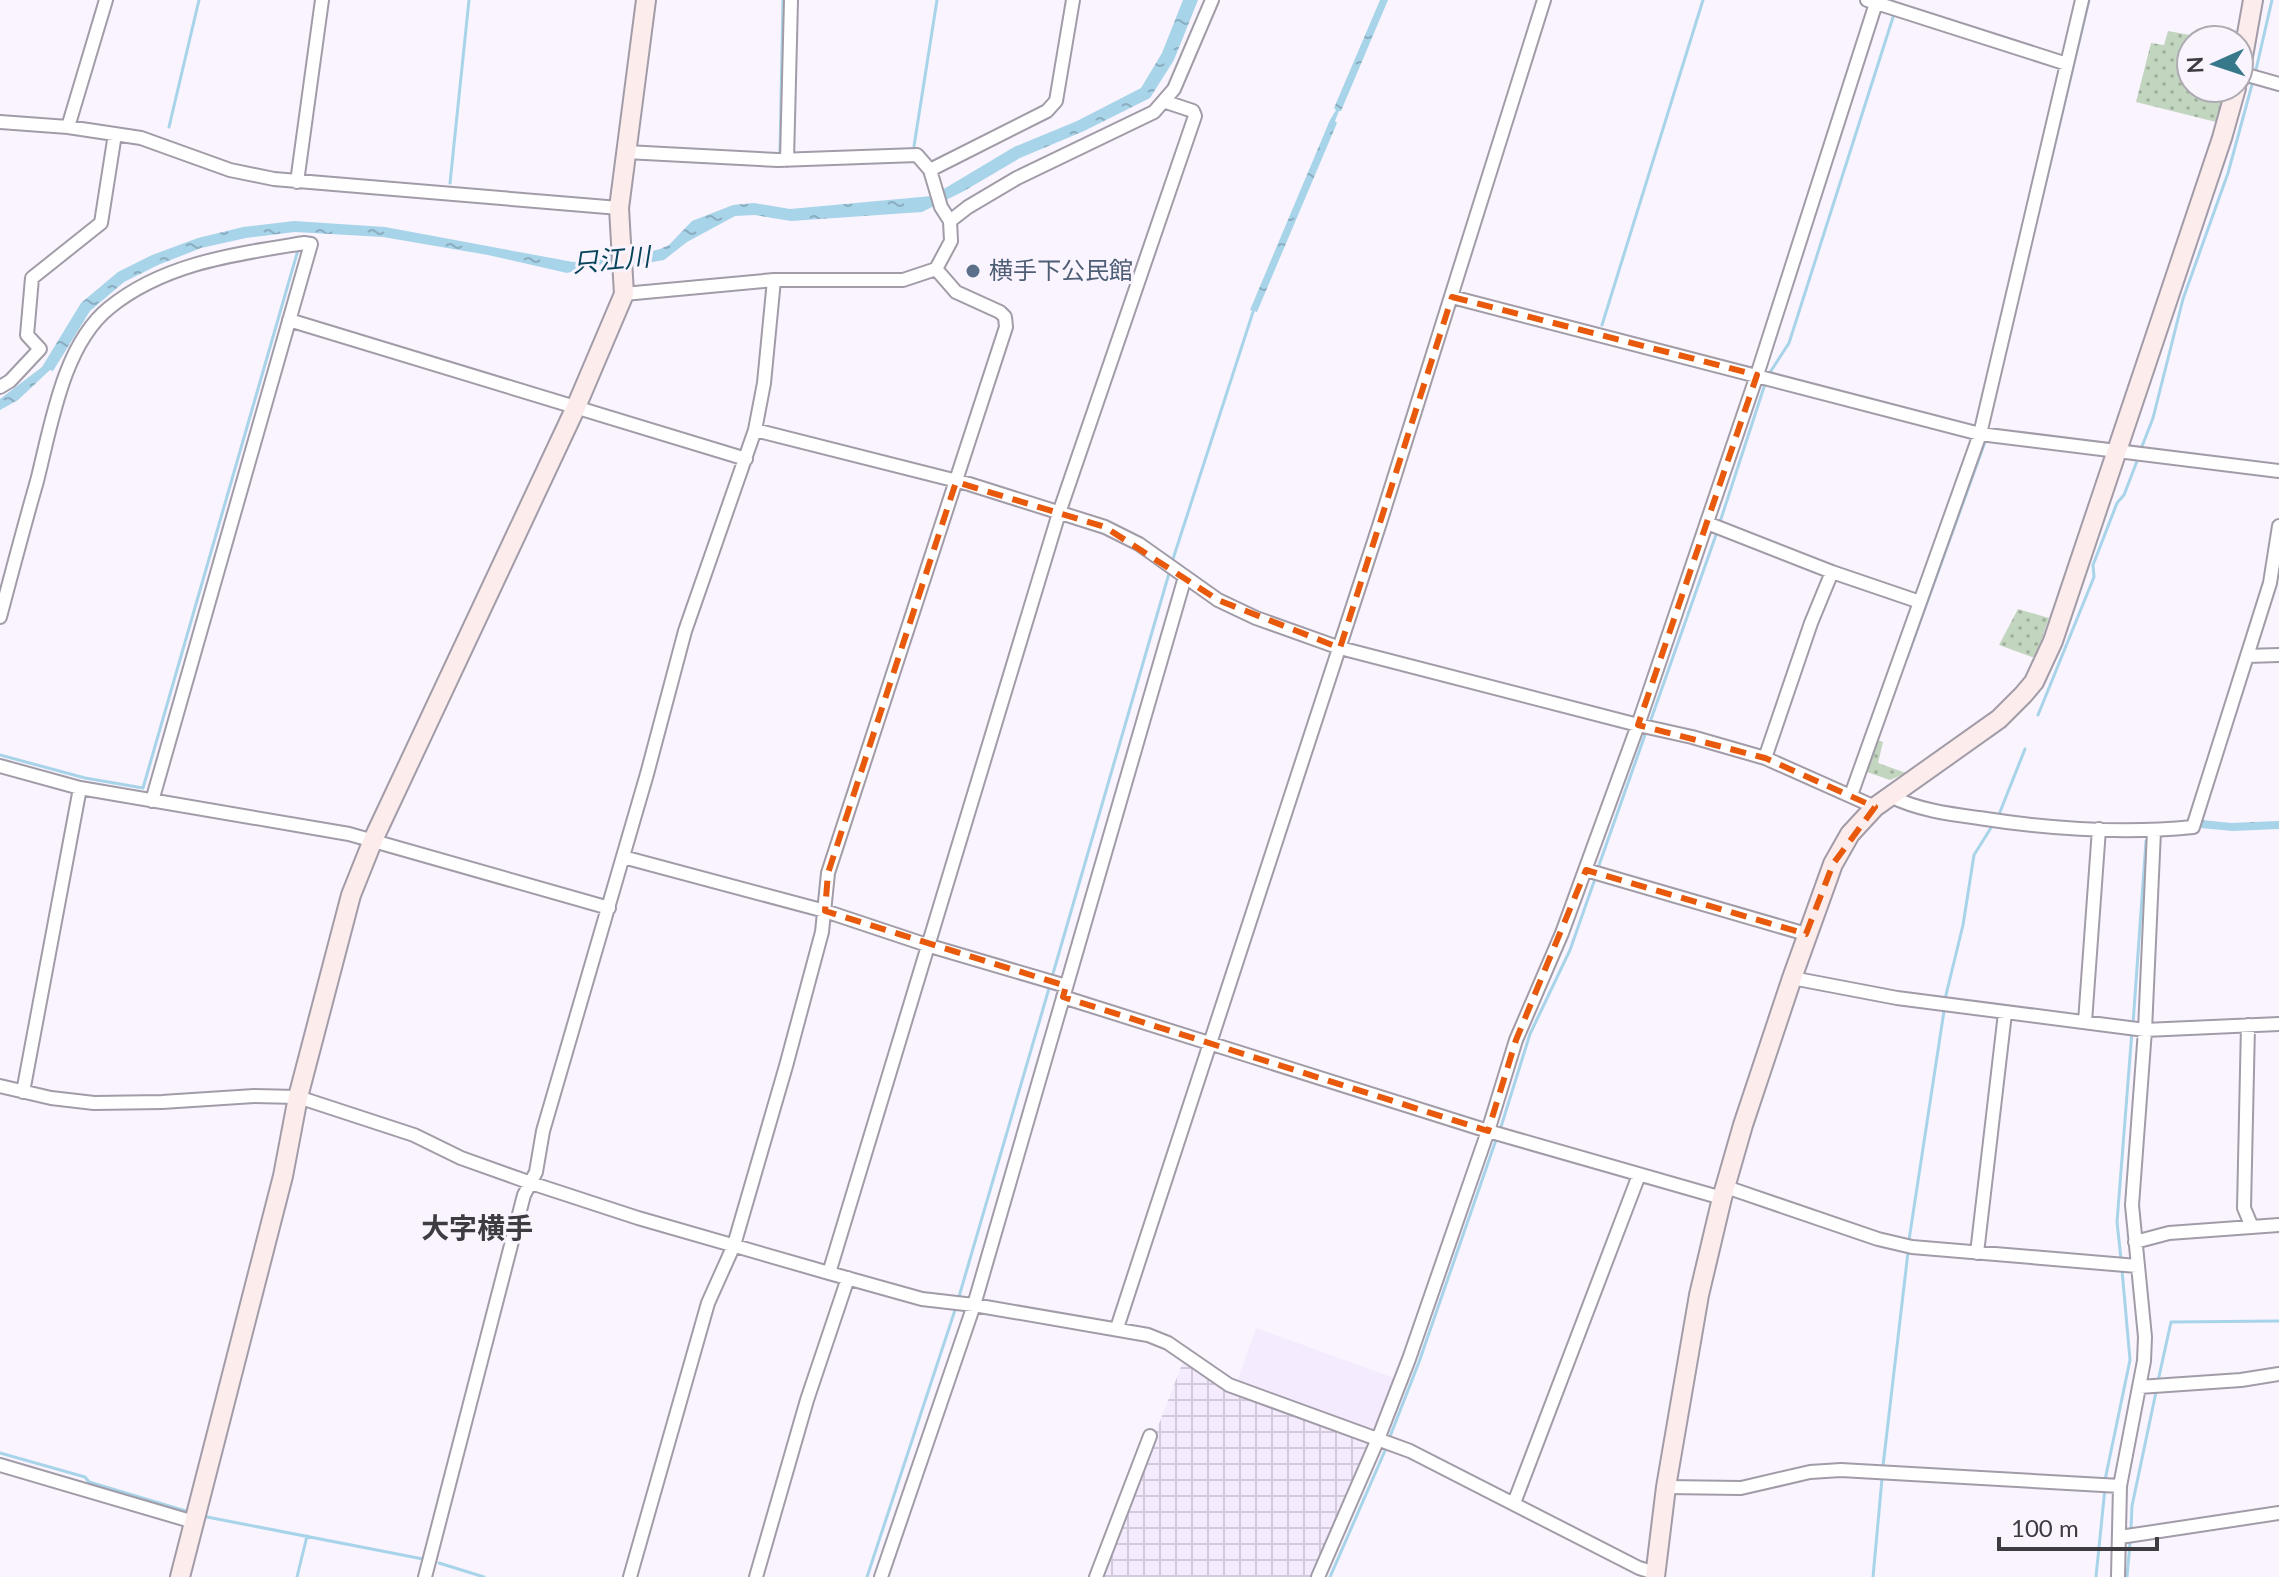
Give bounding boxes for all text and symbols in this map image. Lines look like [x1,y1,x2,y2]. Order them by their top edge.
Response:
north arrow [2175,24,2255,104]
text: N [2181,56,2208,74]
water label: 只江川 [571,239,654,278]
place label: 横手下公民館 [989,255,1133,284]
marker: 横手下公民館 [964,262,982,280]
district label: 大字横手 [421,1210,533,1244]
scale bar [1999,1501,2157,1551]
text: 100 m [2011,1513,2079,1542]

